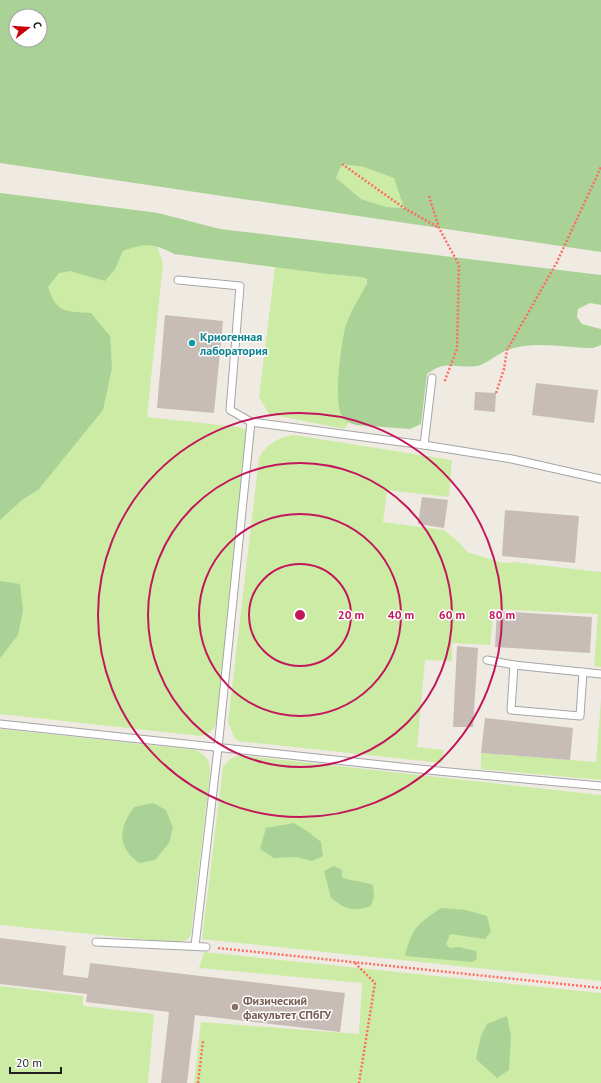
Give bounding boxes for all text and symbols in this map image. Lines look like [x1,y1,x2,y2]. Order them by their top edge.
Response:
north arrow [8,8,48,48]
text: С [30,20,45,30]
place label: Криогенная лаборатория [199,329,268,358]
marker: Криогенная лаборатория [187,338,197,348]
text: 20 m [338,607,364,622]
text: 40 m [388,607,414,622]
text: 60 m [439,607,465,622]
text: 80 m [489,607,515,622]
centre of rings [293,608,307,622]
place label: Физический факультет СПбГУ [243,993,331,1022]
marker: Физический факультет СПбГУ [230,1002,240,1012]
scale bar [10,1049,61,1075]
text: 20 m [16,1055,42,1070]

